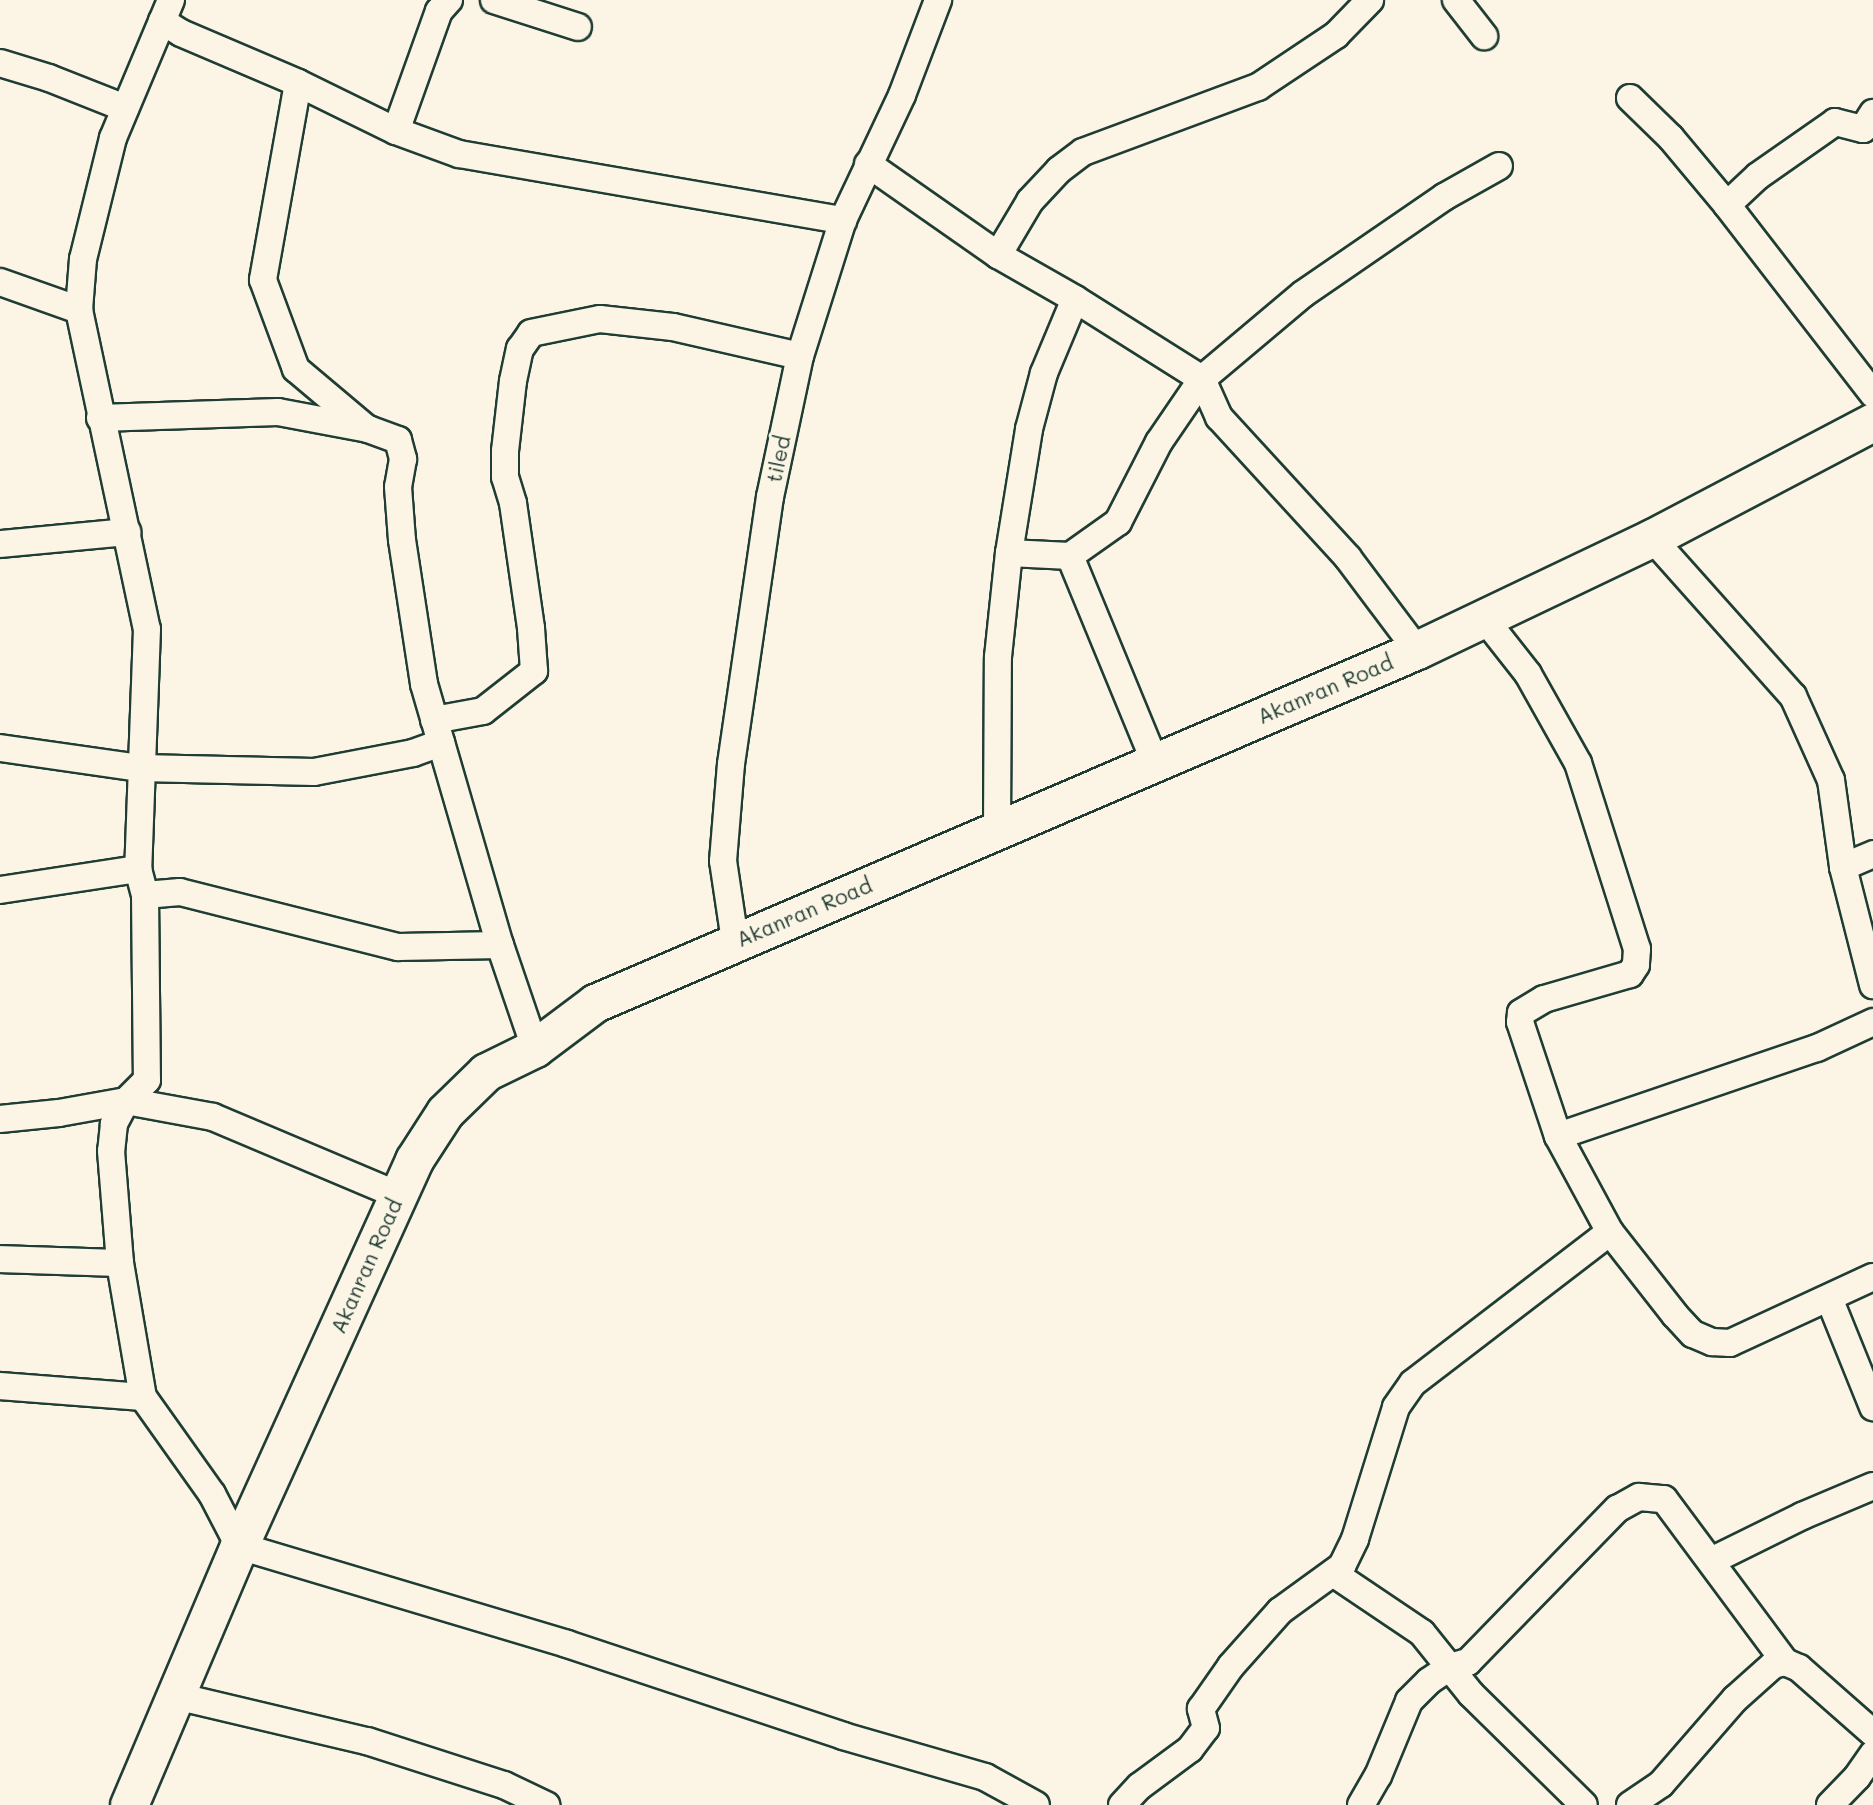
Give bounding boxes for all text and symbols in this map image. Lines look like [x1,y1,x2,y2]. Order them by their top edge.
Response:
street label: tiled [761,433,795,485]
street label: Akanran Road [1253,649,1397,729]
street label: Akanran Road [732,872,876,952]
street label: Akanran Road [325,1195,407,1337]

